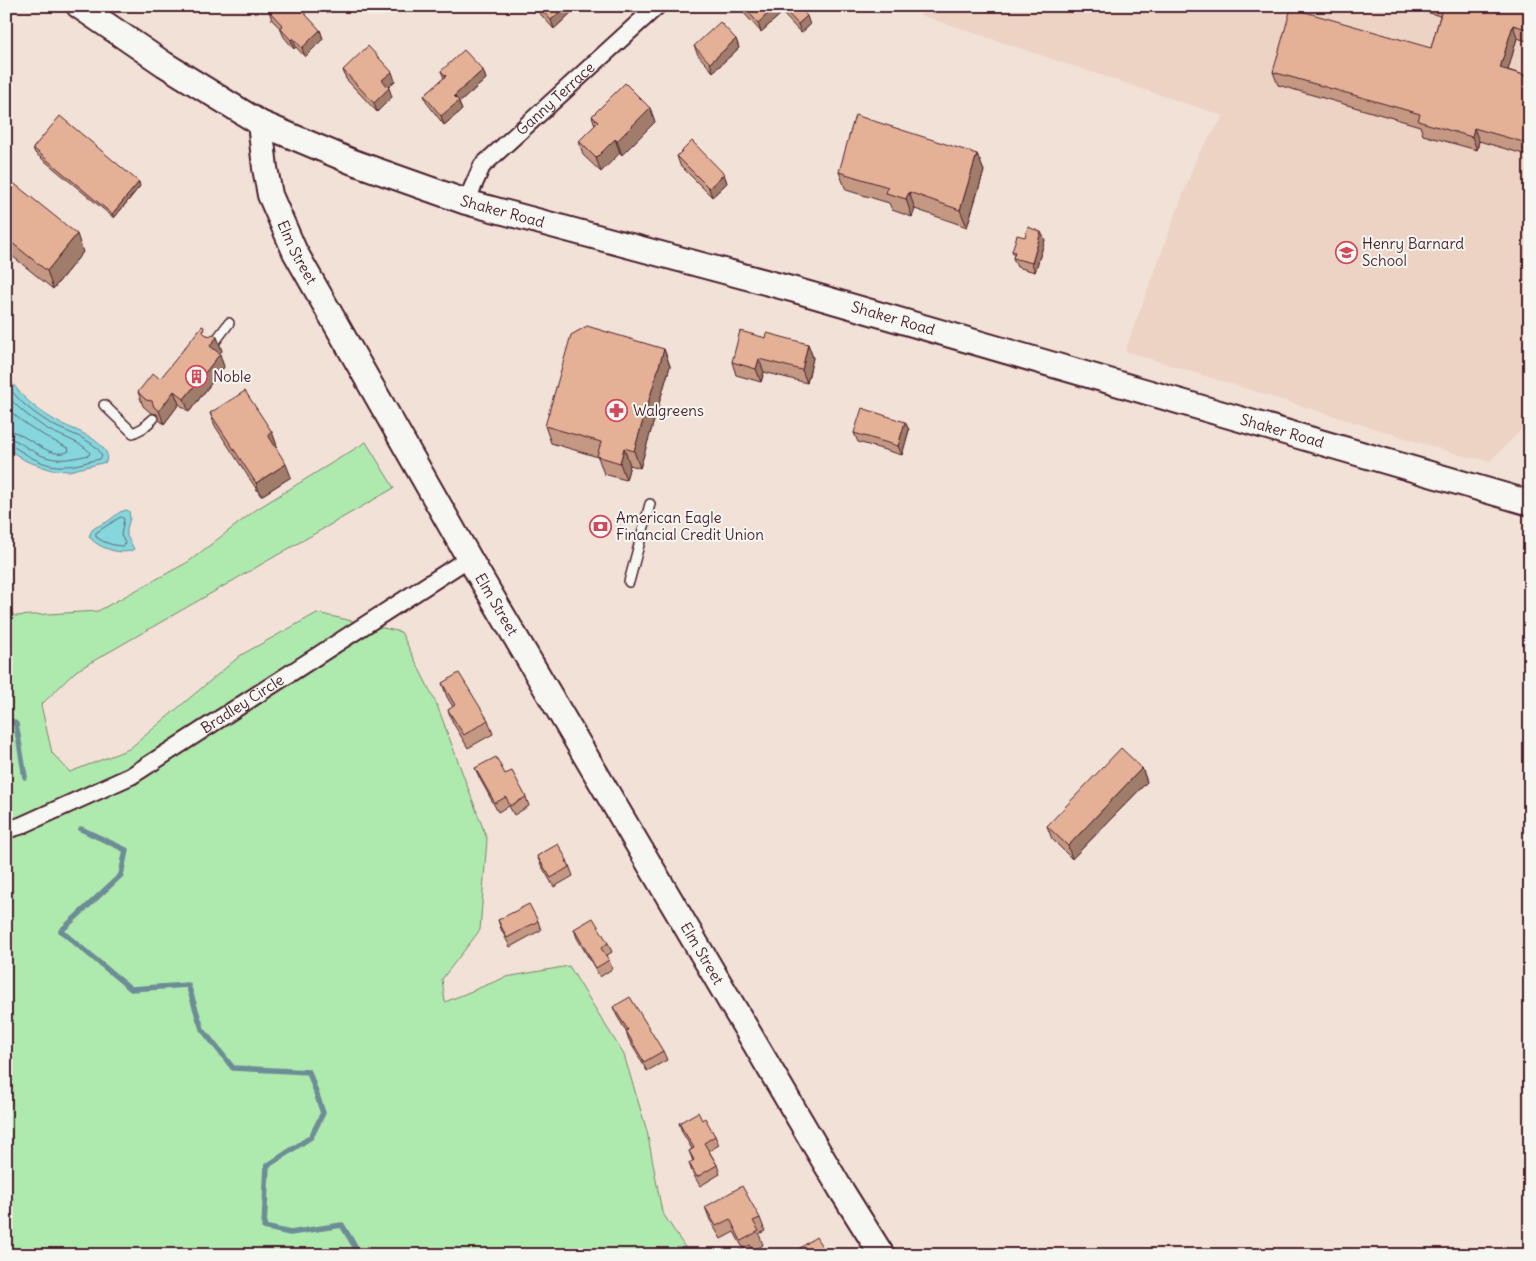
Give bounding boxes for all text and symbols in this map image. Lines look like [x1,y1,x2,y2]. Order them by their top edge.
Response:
street label: Ganny Terrace [512,58,598,139]
street label: Shaker Road [458,191,547,232]
street label: Elm Street [273,217,321,287]
place label: Henry Barnard School [1362,234,1464,270]
school or university icon: Henry Barnard School [1334,241,1358,265]
street label: Shaker Road [849,297,937,339]
building icon: Noble [185,365,209,389]
place label: Noble [213,367,251,386]
pharmacy icon: Walgreens [605,399,629,423]
place label: Walgreens [633,401,704,420]
street label: Shaker Road [1238,410,1326,452]
place label: American Eagle Financial Credit Union [616,508,764,544]
bank icon: American Eagle Financial Credit Union [588,515,612,539]
street label: Elm Street [471,570,523,639]
street label: Bradley Circle [197,670,287,737]
street label: Elm Street [677,919,728,988]

